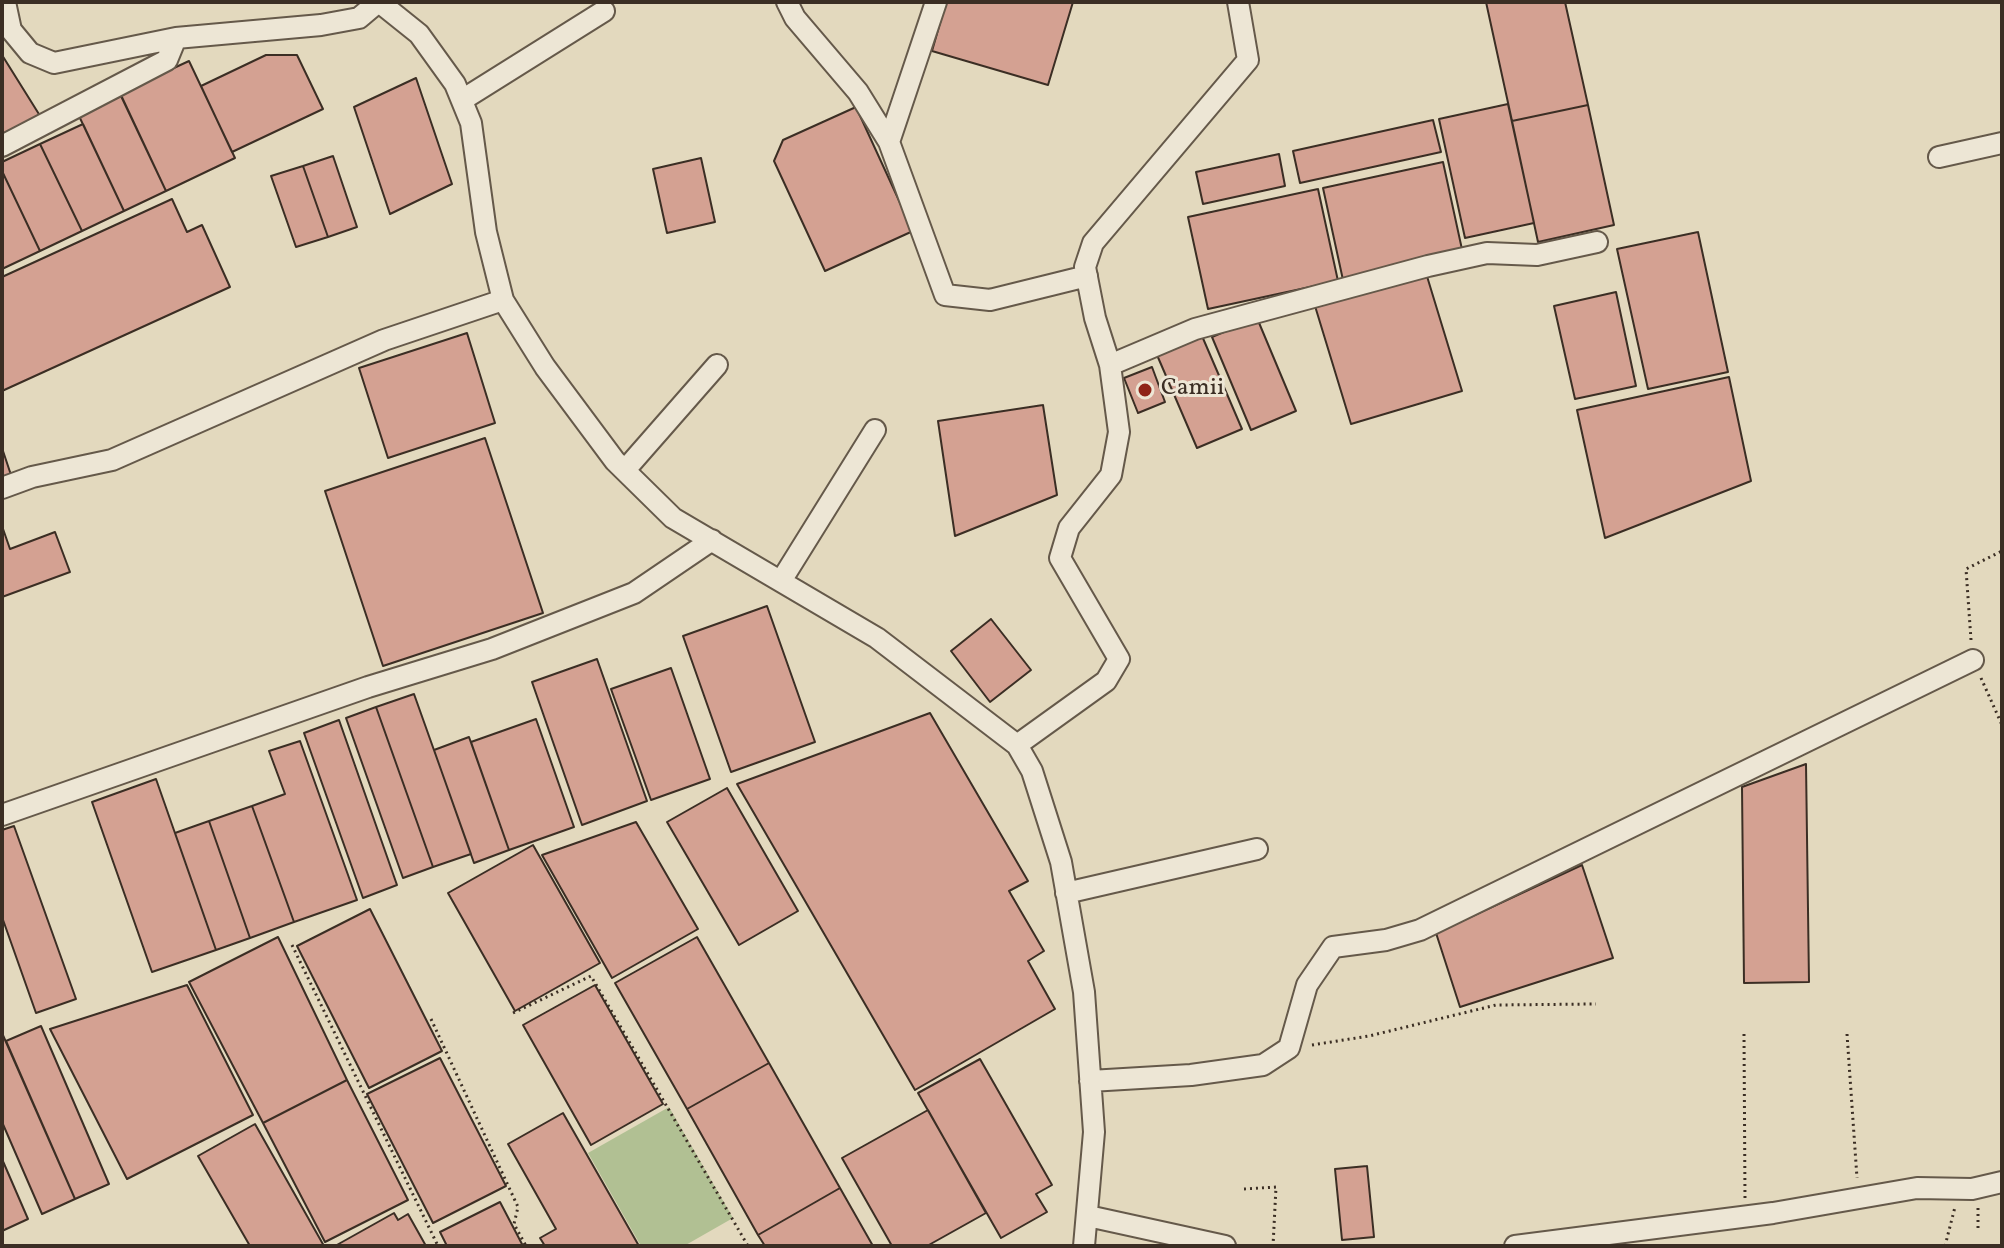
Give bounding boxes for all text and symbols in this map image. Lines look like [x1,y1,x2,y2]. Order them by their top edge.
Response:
place label: Camii [1161,376,1224,404]
marker: Camii [1136,381,1154,399]

